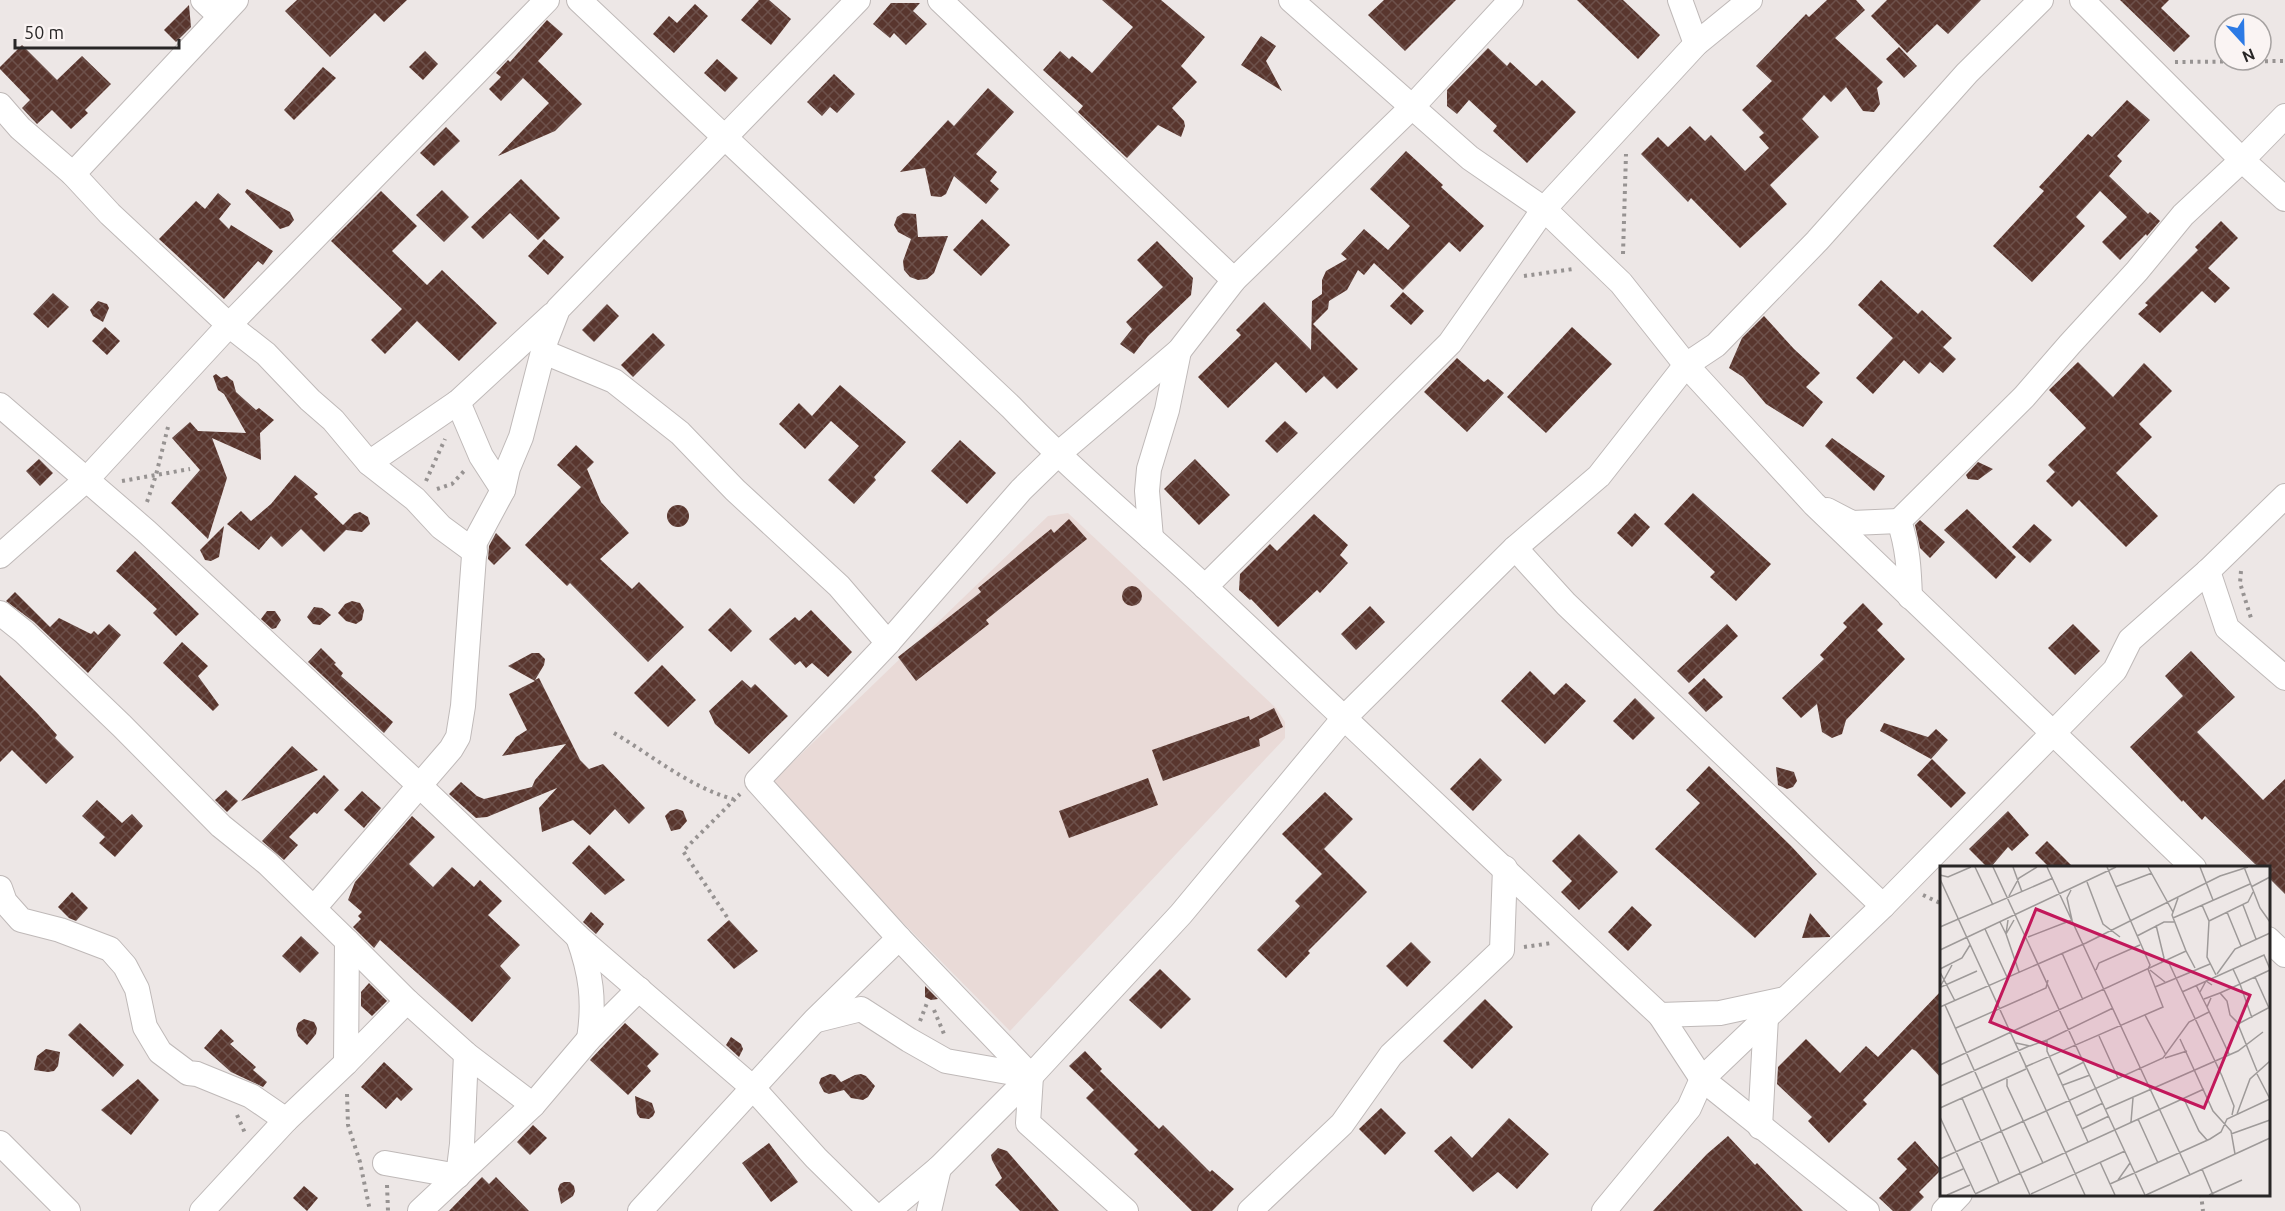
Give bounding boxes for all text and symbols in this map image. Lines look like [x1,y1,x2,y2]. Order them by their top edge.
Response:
scale bar [15,12,178,50]
north arrow [2213,12,2273,72]
text: 50 m [24,22,64,42]
text: N [2240,45,2258,66]
inset map [1940,866,2270,1196]

